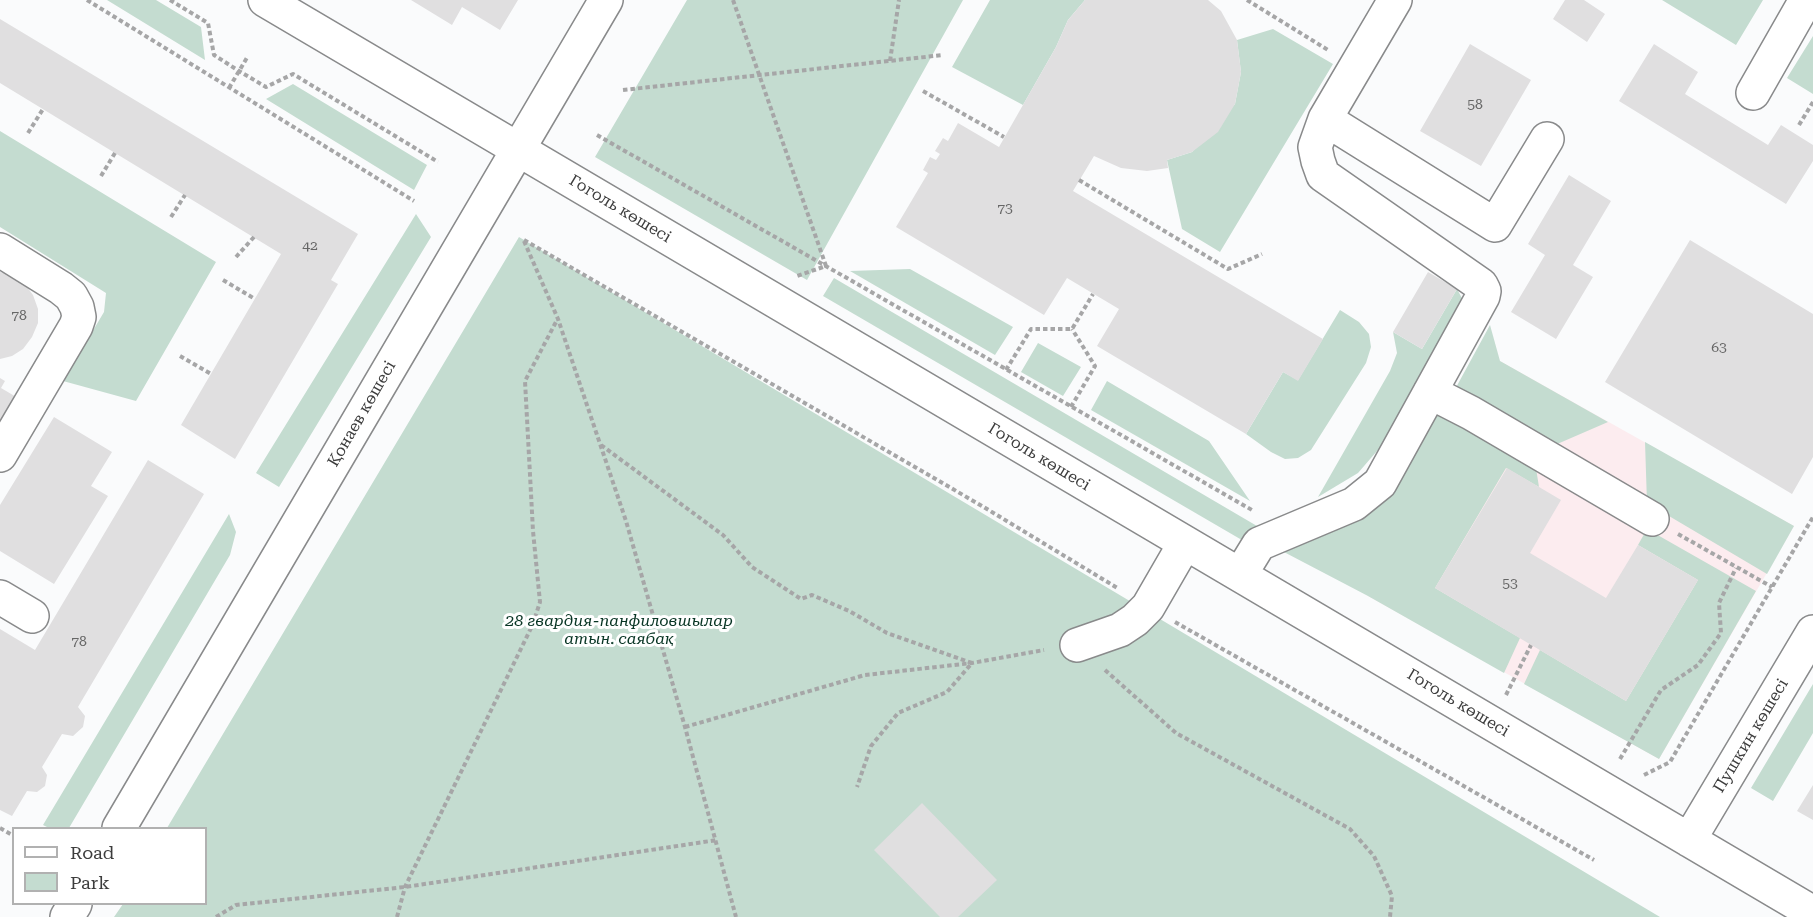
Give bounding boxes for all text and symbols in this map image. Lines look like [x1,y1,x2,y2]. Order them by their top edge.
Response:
house number: 58 [1467,97,1483,113]
street label: Гоголь көшесі [566,171,674,247]
house number: 73 [997,201,1013,217]
house number: 42 [302,238,318,254]
house number: 78 [11,308,27,324]
house number: 63 [1711,340,1727,356]
street label: Қонаев көшесі [324,358,400,470]
street label: Гоголь көшесі [985,419,1093,495]
house number: 53 [1502,576,1518,592]
park label: 28 гвардия-панфиловшылар атын. саябақ [505,611,733,649]
house number: 78 [71,634,87,650]
street label: Гоголь көшесі [1404,665,1512,741]
street label: Пушкин көшесі [1709,676,1793,796]
legend [12,827,207,905]
text: Road [70,842,114,863]
text: Park [70,872,110,893]

